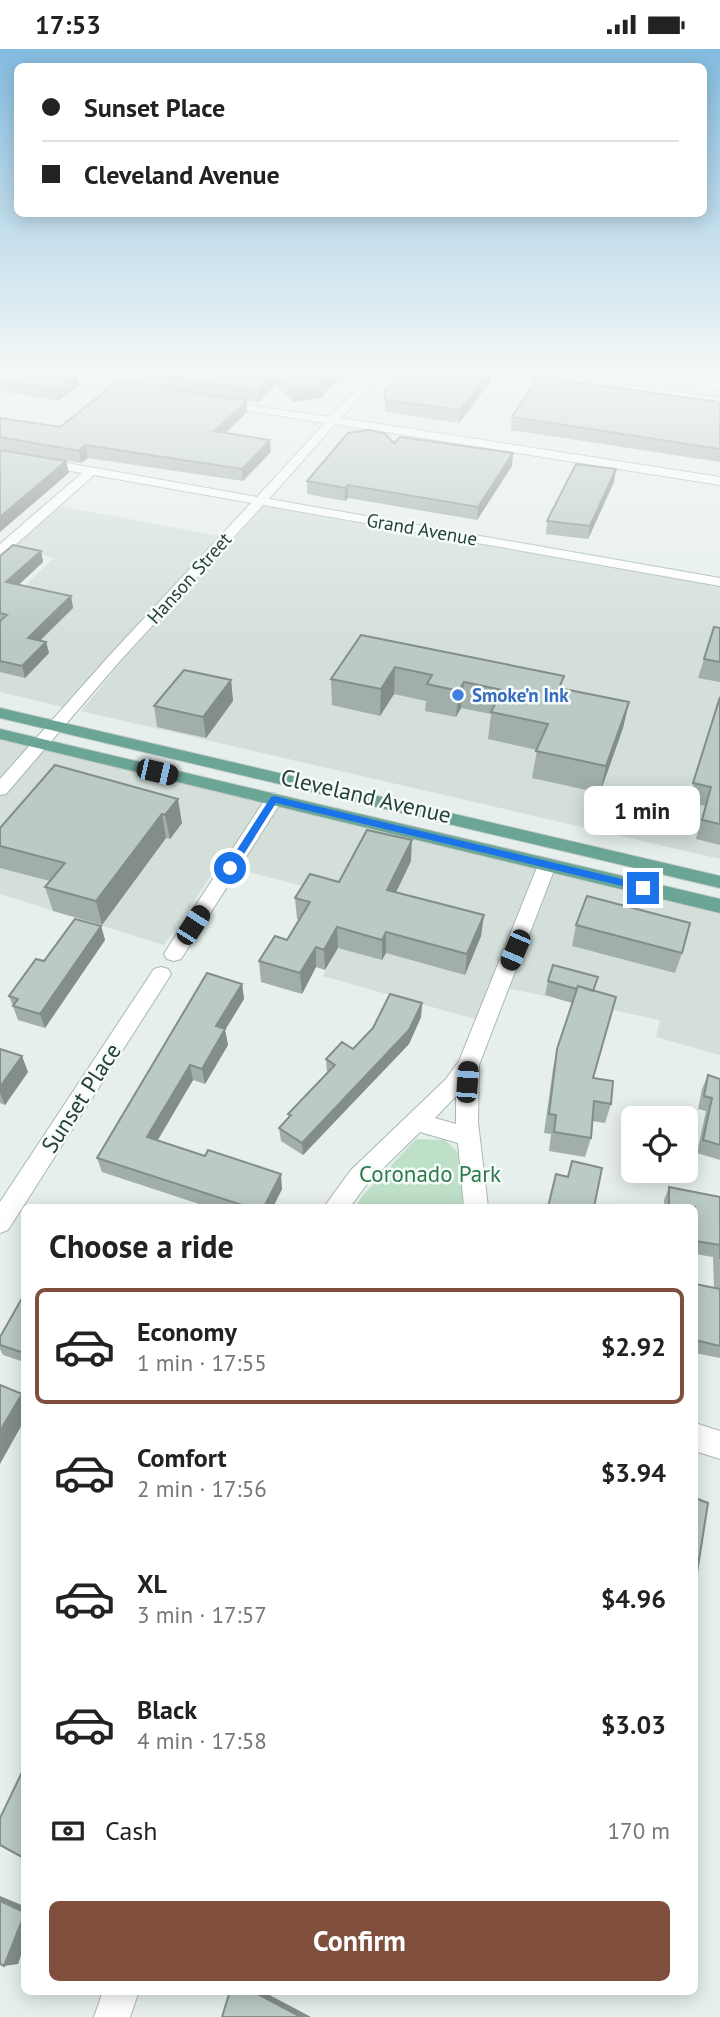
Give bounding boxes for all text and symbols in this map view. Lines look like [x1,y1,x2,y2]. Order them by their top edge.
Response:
text: 17:53 [35,8,101,41]
text: Sunset Place [84,91,225,124]
text: Cleveland Avenue [84,158,280,191]
street label: Grand Avenue [365,507,479,551]
street label: Hanson Street [142,527,237,629]
place label: Smoke’n Ink [472,683,569,707]
marker: Smoke’n Ink [450,687,466,703]
car [135,757,180,787]
street label: Cleveland Avenue [278,762,454,829]
callout: 1 min [585,787,701,835]
text: 1 min [614,796,670,825]
route start [214,852,246,884]
route end [627,872,659,904]
car [173,902,214,948]
car [498,927,533,973]
street label: Sunset Place [34,1037,127,1158]
car [456,1060,479,1104]
map controls [621,1106,698,1183]
button: locate [621,1106,698,1183]
park label: Coronado Park [359,1159,501,1188]
text: Choose a ride [49,1225,234,1267]
icon: car [53,1315,116,1378]
text: Economy [137,1315,237,1348]
text: $2.92 [601,1330,666,1363]
text: 1 min · 17:55 [137,1348,267,1377]
icon: car [53,1441,116,1504]
text: Comfort [137,1441,227,1474]
text: $3.94 [601,1456,666,1489]
text: 2 min · 17:56 [137,1474,267,1503]
icon: car [53,1567,116,1630]
text: XL [137,1567,167,1600]
text: $4.96 [601,1582,666,1615]
text: 3 min · 17:57 [137,1600,267,1629]
icon: car [53,1693,116,1756]
text: Black [137,1693,197,1726]
text: $3.03 [601,1708,666,1741]
text: 4 min · 17:58 [137,1726,267,1755]
icon: cash [49,1812,87,1850]
text: Cash [105,1814,157,1847]
text: 170 m [608,1816,670,1845]
button: Confirm [49,1901,670,1981]

